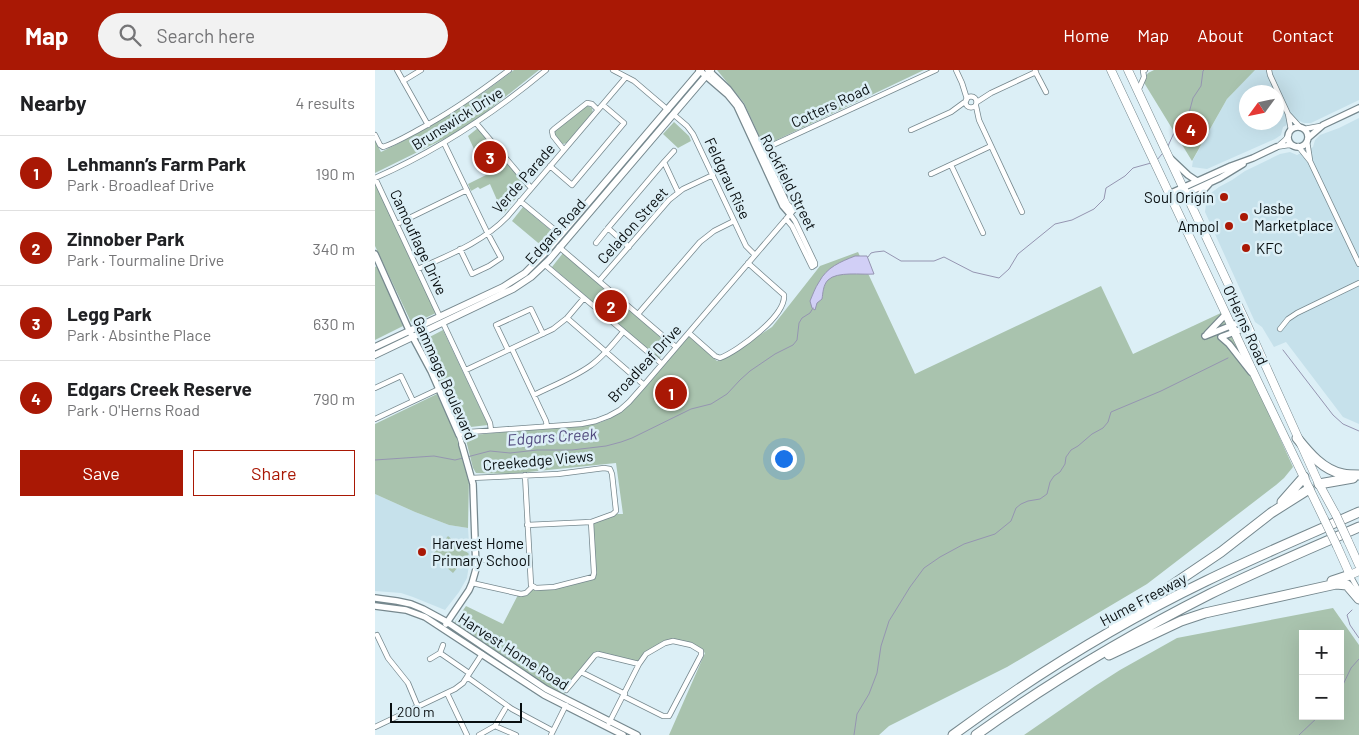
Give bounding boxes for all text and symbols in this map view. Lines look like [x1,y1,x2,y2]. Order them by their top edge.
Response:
search box [98,13,448,58]
text: Map [25,21,68,50]
icon: search [116,21,144,49]
text: Search here [156,24,255,47]
text: Home [1063,24,1109,46]
text: Map [1137,24,1169,46]
text: About [1197,24,1244,46]
text: Contact [1272,24,1334,46]
street label: Cotters Road [788,79,872,131]
street label: Brunswick Drive [408,83,506,153]
north arrow [1239,85,1284,130]
text: Nearby [20,90,86,115]
text: 4 results [295,93,355,112]
pin: 4 [1175,110,1207,148]
street label: Rockfield Street [757,131,821,233]
street label: Feldgrau Rise [701,134,755,222]
pin: 3 [474,138,506,176]
street label: Verde Parade [488,139,558,217]
text: Lehmann’s Farm Park [67,152,246,175]
text: 1 [33,164,39,183]
text: 190 m [316,164,355,183]
text: Park · Broadleaf Drive [67,175,214,194]
street label: Celadon Street [593,183,671,267]
street label: Camouflage Drive [387,187,451,298]
place label: Soul Origin [1144,188,1214,206]
marker: Soul Origin [1218,191,1230,203]
street label: Edgars Road [521,195,589,267]
place label: Jasbe Marketplace [1254,199,1334,234]
marker: Jasbe Marketplace [1238,211,1250,223]
place label: Ampol [1178,217,1219,235]
marker: Ampol [1223,220,1235,232]
text: Zinnober Park [67,227,185,250]
text: 2 [32,239,40,258]
text: 340 m [312,239,355,258]
place label: KFC [1256,239,1283,257]
marker: KFC [1240,242,1252,254]
text: Park · Tourmaline Drive [67,250,224,269]
street label: O'Herns Road [1220,282,1272,368]
pin: 2 [595,287,627,325]
text: Legg Park [67,302,152,325]
street label: Gammage Boulevard [410,313,480,443]
text: 3 [32,314,40,333]
text: 630 m [313,314,355,333]
street label: Broadleaf Drive [603,320,685,406]
text: Park · Absinthe Place [67,325,211,344]
pin: 1 [655,374,687,412]
text: Edgars Creek Reserve [67,377,252,400]
text: 4 [31,389,41,408]
text: 790 m [314,389,355,408]
text: Park · O'Herns Road [67,400,200,419]
water label: Edgars Creek [506,423,598,449]
street label: Creekedge Views [482,446,594,474]
your location [771,446,797,472]
button: Save [20,450,183,496]
button: Share [193,450,355,496]
place label: Harvest Home Primary School [432,534,530,569]
marker: Harvest Home Primary School [416,546,428,558]
street label: Hume Freeway [1096,569,1190,629]
street label: Harvest Home Road [455,609,573,693]
map controls [1299,630,1344,720]
button: + [1299,630,1344,675]
button: − [1299,675,1344,720]
scale bar [390,700,523,723]
text: 200 m [397,703,435,720]

